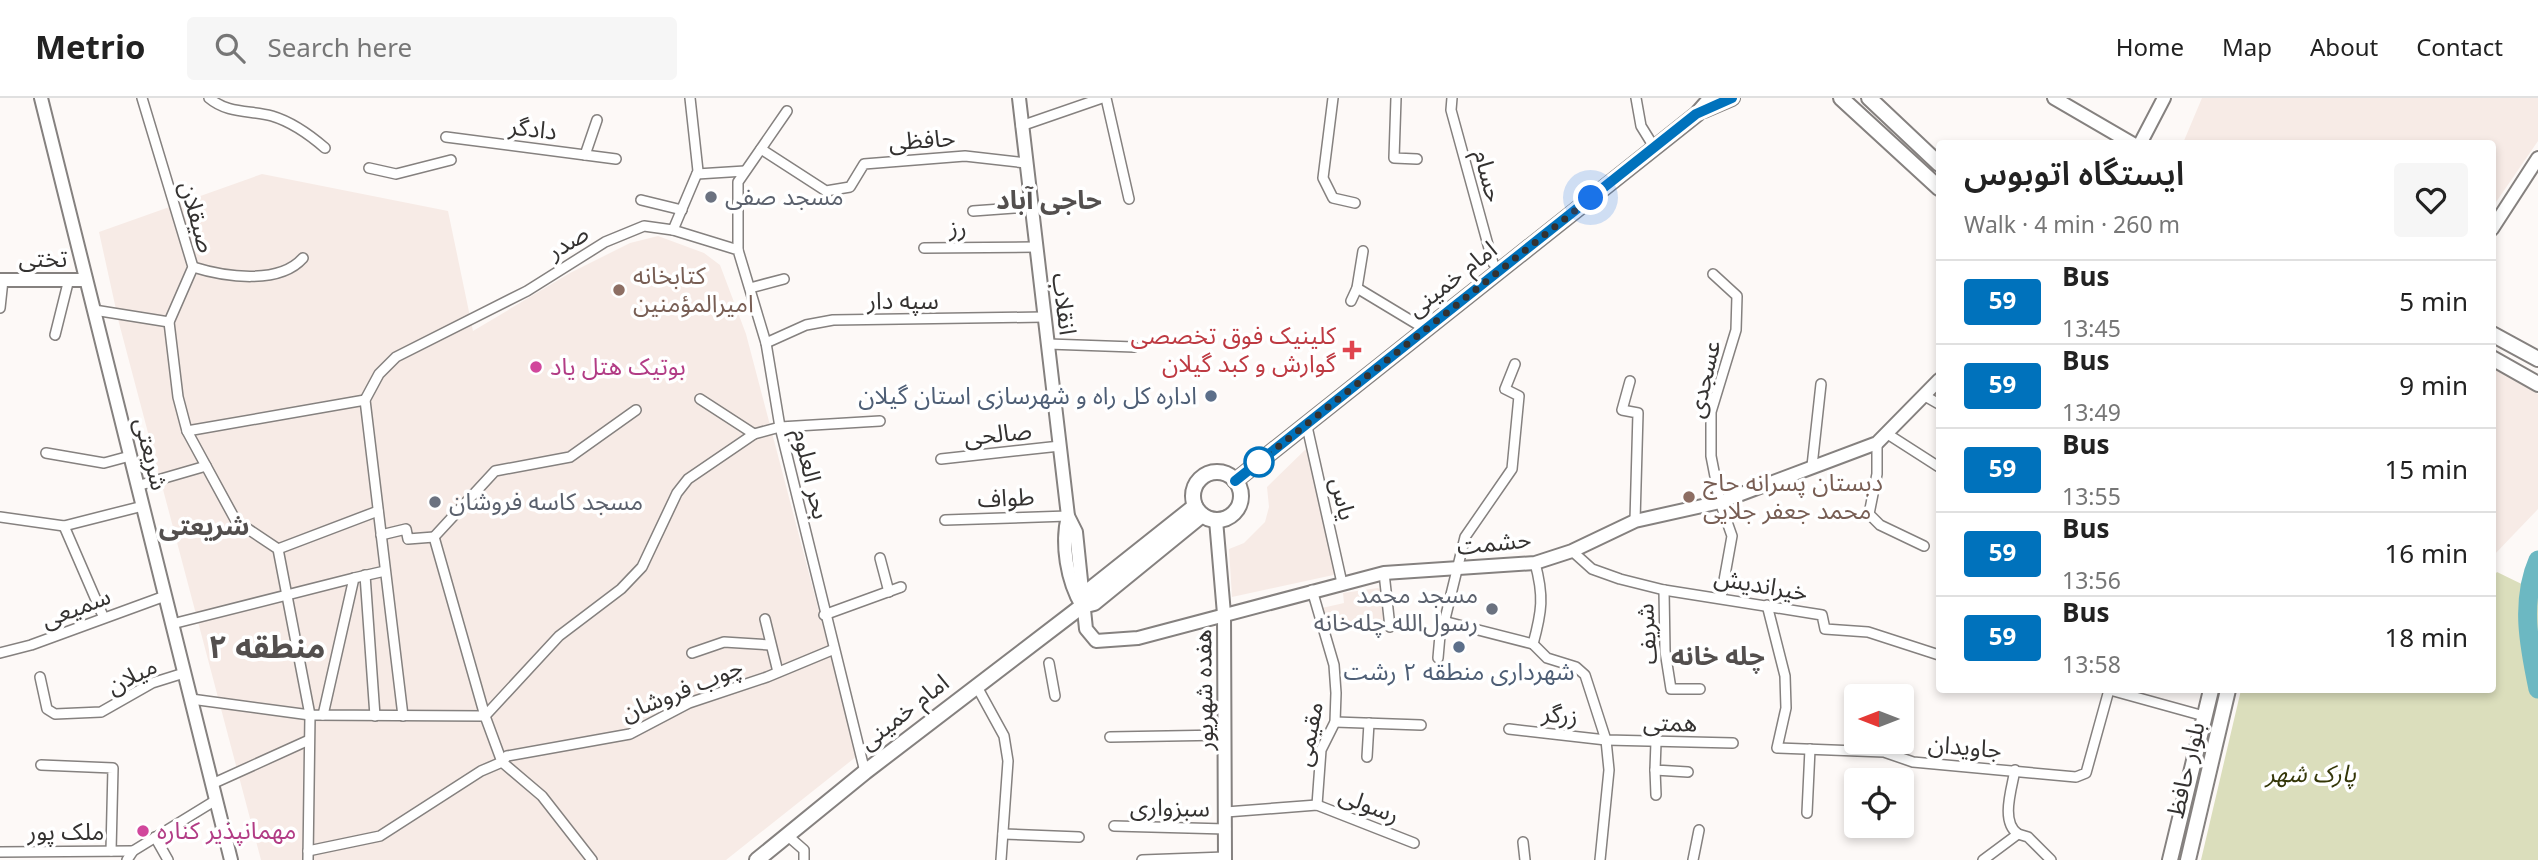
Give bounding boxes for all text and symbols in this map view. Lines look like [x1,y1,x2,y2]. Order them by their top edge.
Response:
text: Metrio [35,14,145,83]
search box [187,17,677,80]
text: Search here [267,21,412,76]
text: Home [2116,23,2184,74]
text: Map [2222,23,2272,74]
text: About [2310,23,2378,74]
text: Contact [2416,23,2503,74]
icon: search [211,29,249,67]
street label: دادگر [505,101,560,158]
street label: حافظی [887,113,957,168]
text: ایستگاه اتوبوس [1964,140,2184,209]
street label: حسام [1456,144,1519,208]
button: heart [2394,163,2468,237]
place label: مسجد صفی [725,172,844,223]
district label: حاجی آباد [996,173,1102,228]
street label: صیقلان [162,175,231,259]
your location [1573,180,1608,215]
marker: مسجد صفی [703,189,719,205]
text: Walk · 4 min · 260 m [1964,201,2180,250]
street label: رز [948,203,967,254]
street label: صدر [536,209,600,276]
street label: امام خمینی [1395,227,1510,332]
street label: تختی [18,234,68,285]
text: Bus [2062,250,2109,305]
place label: کتابخانه امیرالمؤمنین [633,251,754,330]
street label: انقلاب [1034,270,1093,338]
text: 5 min [2399,275,2468,330]
street label: سپه دار [866,276,939,327]
text: 59 [1989,276,2016,327]
marker: کتابخانه امیرالمؤمنین [611,282,627,298]
text: 13:45 [2062,305,2121,354]
place label: کلینیک فوق تخصصی گوارش و کبد گیلان [1131,311,1337,390]
text: Bus [2062,334,2109,389]
street label: عسجدی [1671,335,1738,423]
marker: کلینیک فوق تخصصی گوارش و کبد گیلان [1342,340,1362,360]
place label: بوتیک هتل یاد [550,342,686,393]
marker: بوتیک هتل یاد [528,359,544,375]
text: 9 min [2399,359,2468,414]
text: 59 [1989,360,2016,411]
place label: اداره کل راه و شهرسازی استان گیلان [858,371,1197,422]
marker: اداره کل راه و شهرسازی استان گیلان [1203,388,1219,404]
text: 13:49 [2062,389,2121,438]
street label: صالحی [962,406,1034,463]
street label: شریعتی [117,412,184,496]
text: Bus [2062,418,2109,473]
street label: بحر العلوم [775,424,846,525]
text: 15 min [2384,443,2468,498]
text: 59 [1989,444,2016,495]
unlabelled marker [1244,447,1274,477]
place label: دبستان پسرانه حاج محمد جعفر جلایی [1703,458,1883,537]
street label: طواف [977,472,1035,525]
street label: یاس [1313,472,1372,526]
text: 13:55 [2062,473,2121,522]
place label: مسجد کاسه فروشان [449,477,643,528]
marker: دبستان پسرانه حاج محمد جعفر جلایی [1681,489,1697,505]
marker: مسجد کاسه فروشان [427,494,443,510]
district label: شریعتی [159,499,249,554]
text: Bus [2062,502,2109,557]
street label: حشمت [1454,514,1534,573]
text: 16 min [2384,527,2468,582]
text: 59 [1989,528,2016,579]
street label: خیراندیش [1710,552,1812,619]
text: 13:56 [2062,557,2121,606]
place label: مسجد محمد رسول‌‌الله چله‌خانه [1314,570,1478,649]
street label: سمیعی [34,572,119,645]
text: Bus [2062,586,2109,641]
marker: مسجد محمد رسول‌‌الله چله‌خانه [1484,601,1500,617]
street label: شریف [1620,602,1675,666]
text: 18 min [2384,611,2468,666]
text: 59 [1989,612,2016,663]
district label: منطقه ۲ [209,614,325,682]
street label: هفده شهریور [1178,629,1231,752]
district label: چله خانه [1671,629,1765,684]
marker: شهرداری منطقه ۲ رشت [1451,639,1467,655]
text: 13:58 [2062,641,2121,690]
street label: میلان [97,642,167,711]
street label: چوب فروشان [613,643,751,738]
place label: شهرداری منطقه ۲ رشت [1344,647,1575,698]
street label: امام خمینی [847,660,962,765]
north arrow [1844,684,1914,754]
map controls [1844,684,1914,838]
street label: زرگر [1538,688,1581,743]
street label: مقیمی [1278,697,1341,771]
street label: همتی [1642,698,1698,749]
street label: بلوار حافظ [2151,717,2222,823]
street label: جاویدان [1926,719,2004,776]
park label: پارک شهر [2264,749,2357,800]
button: locate [1844,768,1914,838]
street label: رسولی [1331,771,1407,840]
street label: سبزواری [1130,782,1210,835]
place label: مهمانپذیر کناره [157,806,296,857]
street label: ملک پور [27,807,104,858]
marker: مهمانپذیر کناره [135,823,151,839]

